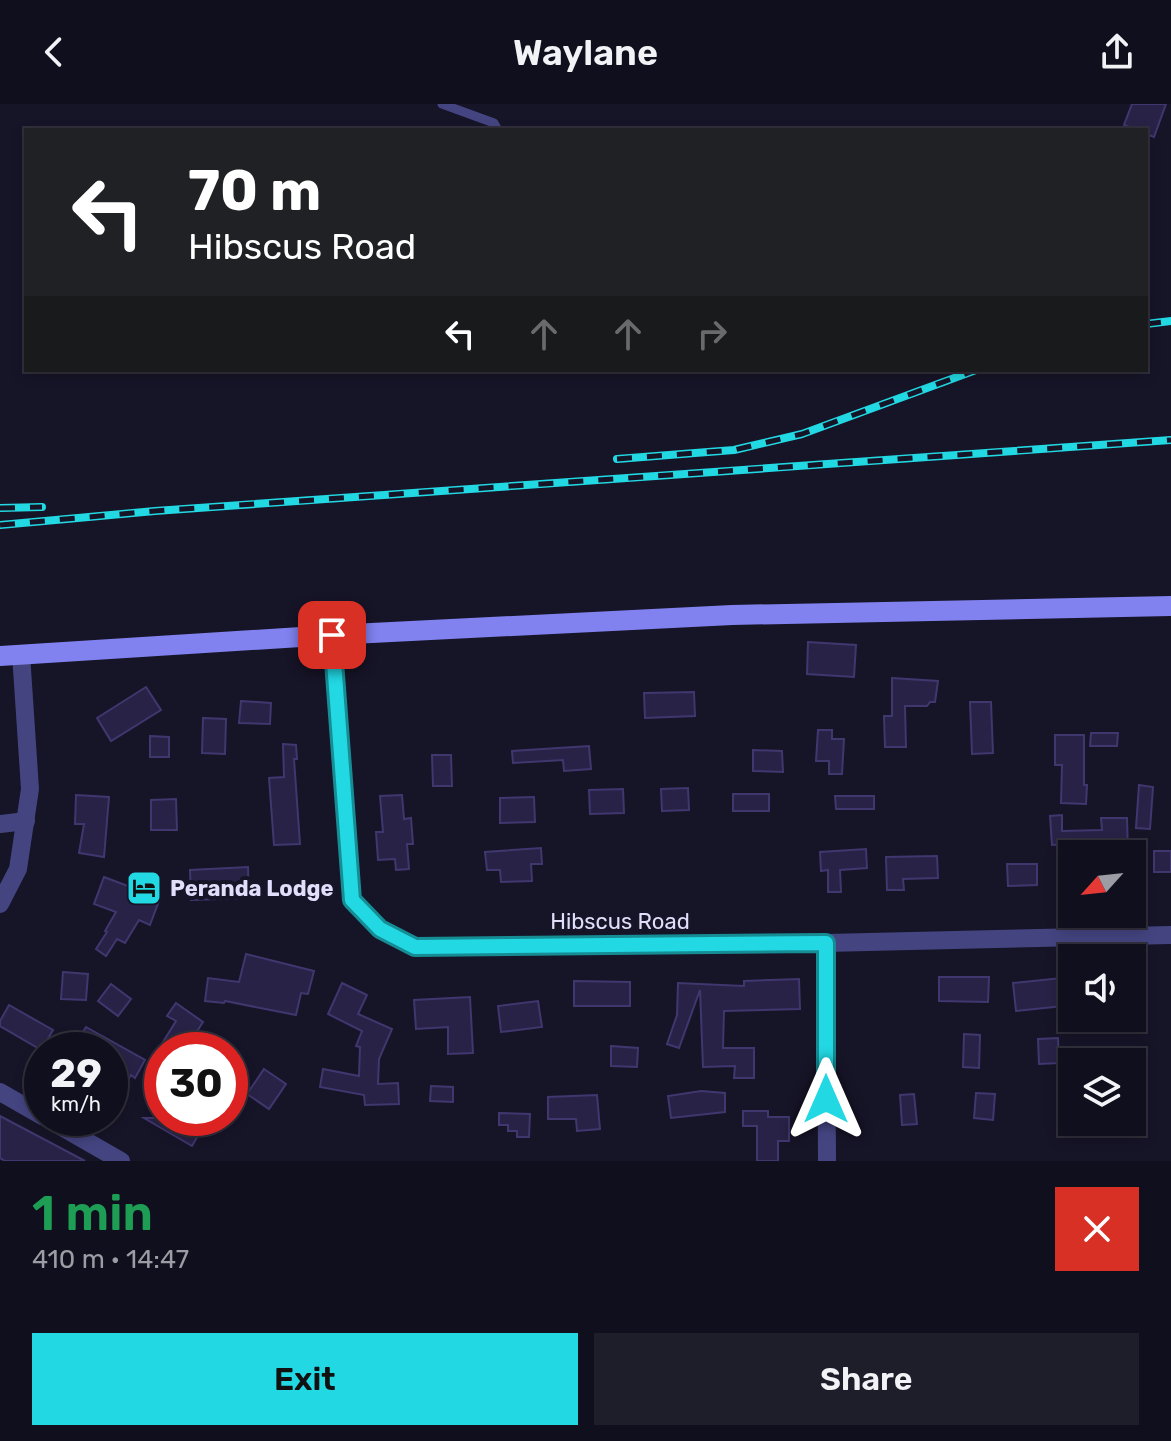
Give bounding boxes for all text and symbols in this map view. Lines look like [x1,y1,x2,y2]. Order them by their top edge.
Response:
icon: back [32,30,76,74]
icon: share [1095,30,1139,74]
text: Waylane [513,31,658,74]
text: 70 m [188,158,321,224]
icon: left [56,160,160,264]
text: Hibscus Road [188,225,416,268]
icon: left [438,312,482,356]
icon: ahead [522,312,566,356]
icon: ahead [606,312,650,356]
icon: right [690,312,734,356]
pin [298,601,366,669]
icon: arrive [310,613,354,657]
north arrow [1058,840,1146,928]
map controls [1058,840,1146,1136]
hotel icon: Peranda Lodge [125,869,163,907]
place label: Peranda Lodge [170,875,334,902]
street label: Hibscus Road [550,908,690,935]
button: sound [1058,944,1146,1032]
speed limit sign: 30 [144,1032,248,1136]
button: layers [1058,1048,1146,1136]
text: 29 [50,1050,102,1097]
position arrow [784,1057,868,1141]
text: km/h [51,1092,101,1116]
text: 1 min [32,1185,153,1242]
button: close [1055,1187,1139,1271]
text: 410 m · 14:47 [32,1244,189,1275]
button: Exit [32,1333,578,1425]
button: Share [594,1333,1139,1425]

